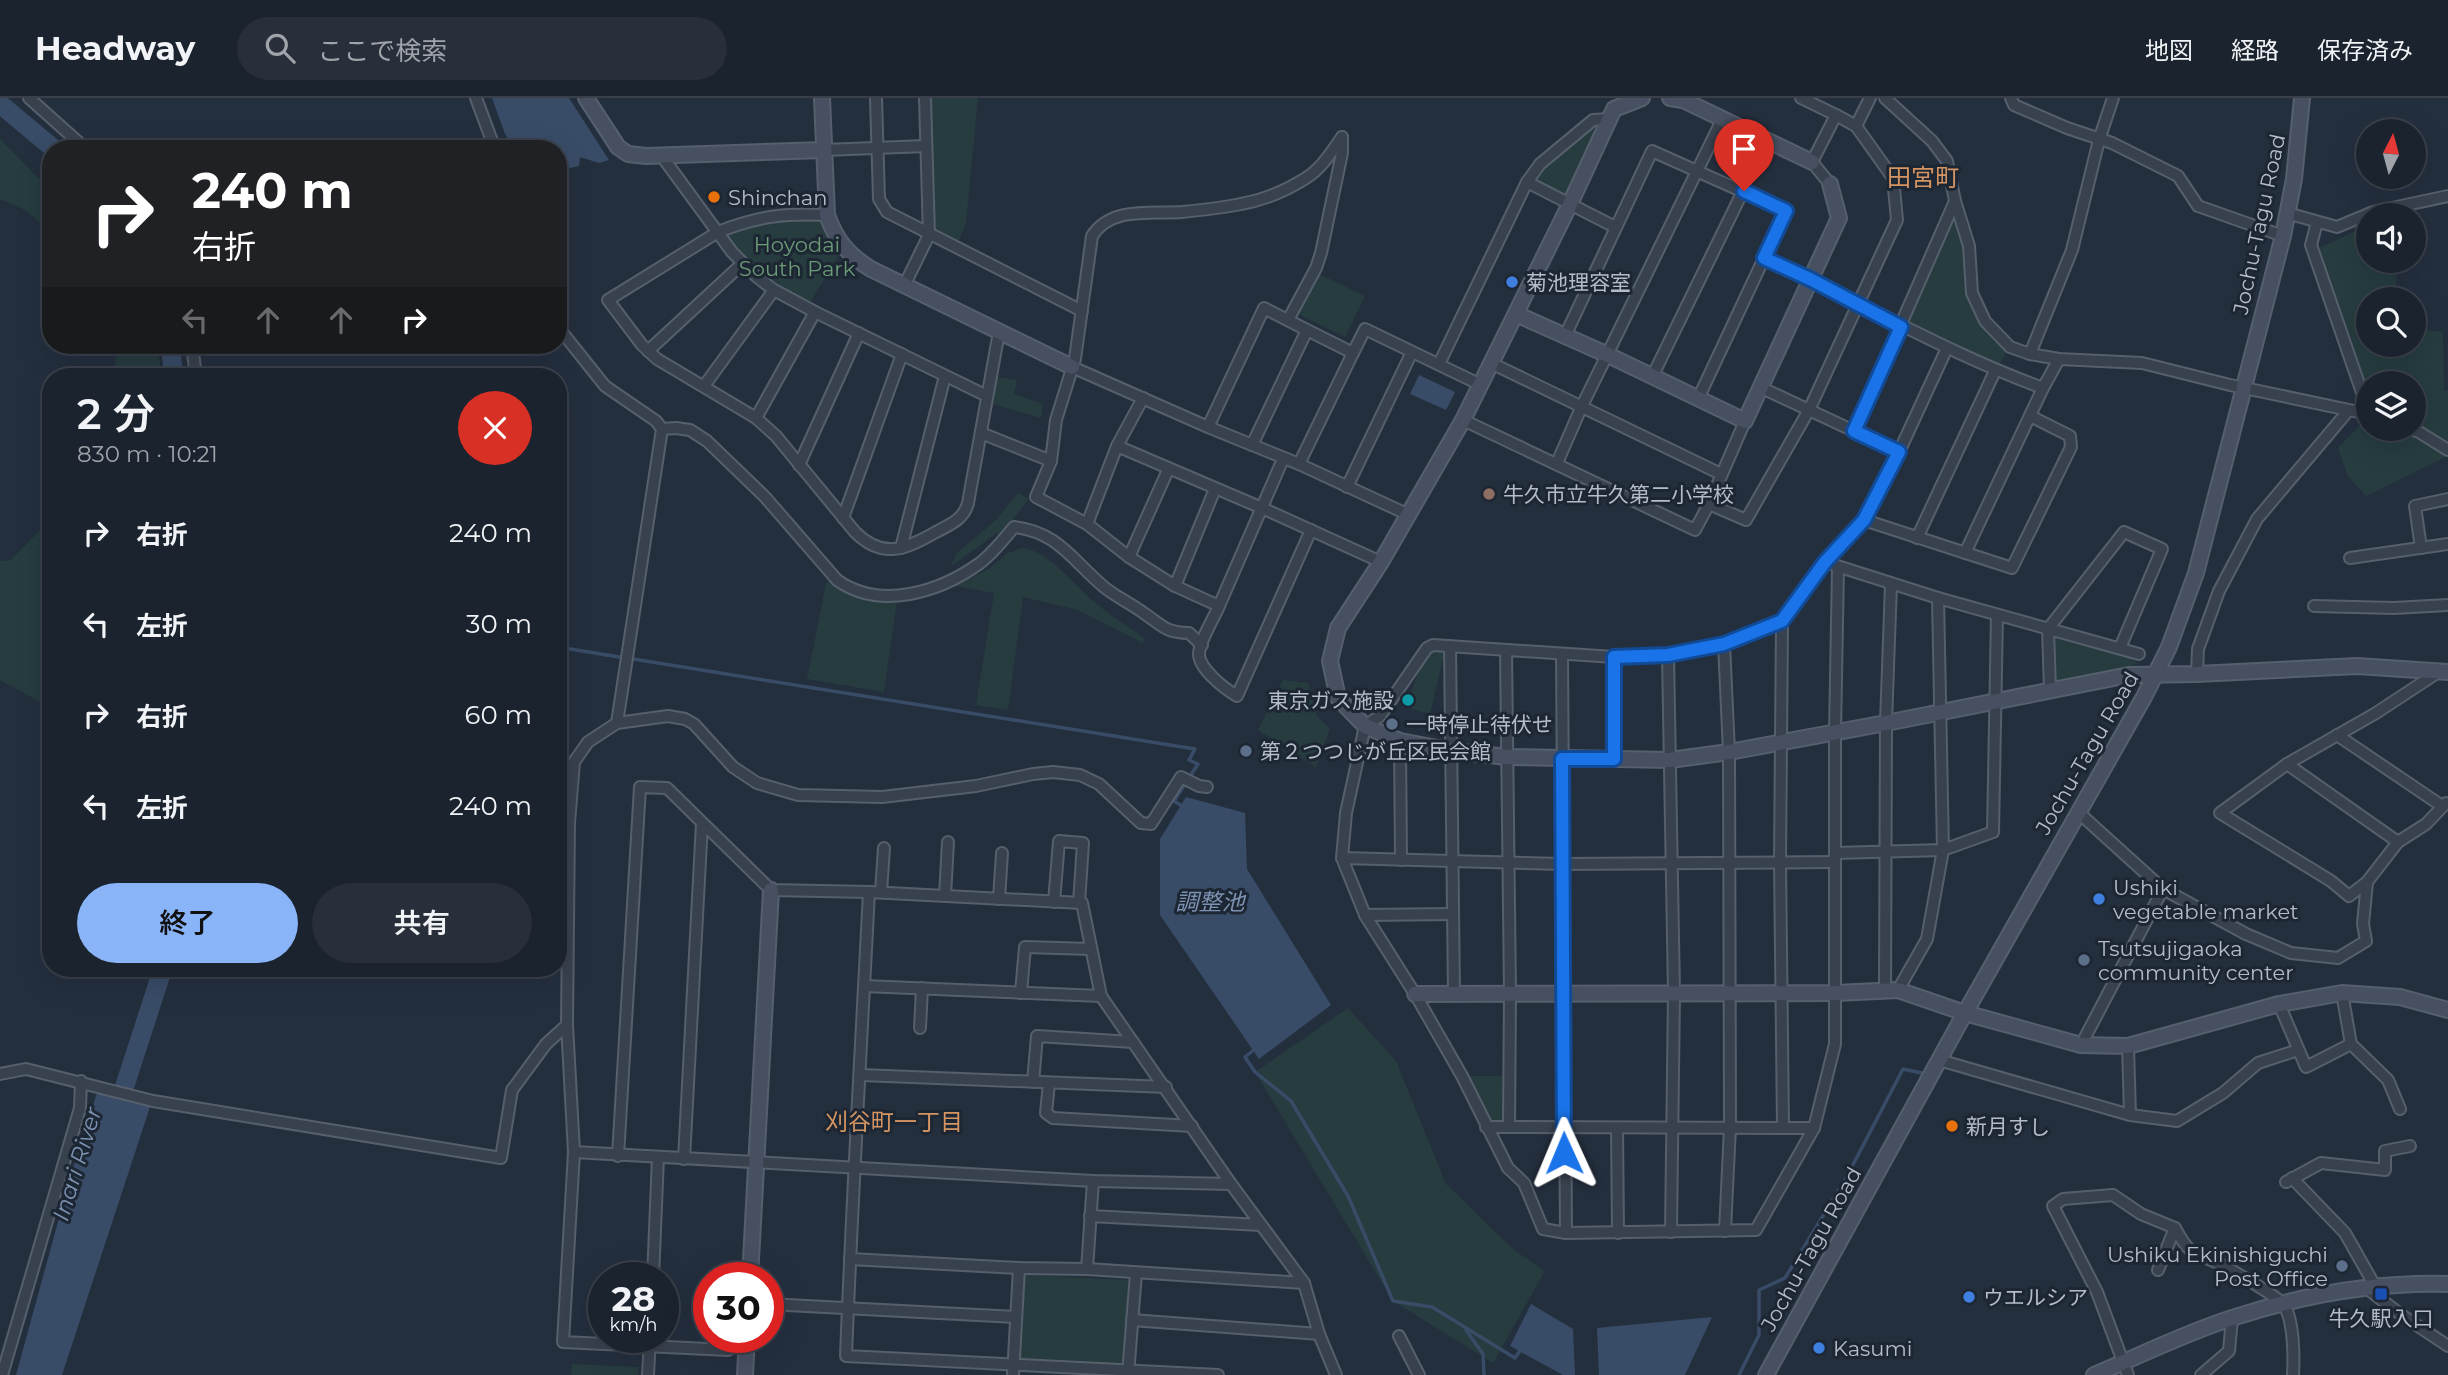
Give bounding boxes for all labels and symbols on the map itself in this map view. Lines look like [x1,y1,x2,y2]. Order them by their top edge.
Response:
pin [1714,119,1774,191]
north arrow [2356,119,2426,189]
street label: Jochu-Tagu Road [2227,132,2290,317]
district label: 田宮町 [1887,163,1959,192]
place label: Shinchan [728,185,827,210]
marker: Shinchan [706,189,722,205]
park label: Hoyodai South Park [739,232,856,281]
place label: 菊池理容室 [1526,270,1631,295]
marker: 菊池理容室 [1504,274,1520,290]
place label: 牛久市立牛久第二小学校 [1503,482,1734,507]
marker: 牛久市立牛久第二小学校 [1481,486,1497,502]
street label: Jochu-Tagu Road [2030,667,2144,840]
place label: 東京ガス施設 [1268,688,1394,713]
marker: 東京ガス施設 [1400,692,1416,708]
place label: 一時停止待伏せ [1406,712,1553,737]
marker: 一時停止待伏せ [1384,716,1400,732]
place label: 第２つつじが丘区民会館 [1260,739,1491,764]
marker: 第２つつじが丘区民会館 [1238,743,1254,759]
place label: Ushiki vegetable market [2113,875,2299,924]
water label: 調整池 [1176,888,1247,916]
marker: Ushiki vegetable market [2091,891,2107,907]
place label: Tsutsujigaoka community center [2098,936,2294,985]
marker: Tsutsujigaoka community center [2076,952,2092,968]
water label: Inari River [46,1103,108,1224]
district label: 刈谷町一丁目 [825,1108,963,1136]
place label: 新月すし [1966,1114,2050,1139]
position arrow [1527,1116,1601,1190]
marker: 新月すし [1944,1118,1960,1134]
street label: Jochu-Tagu Road [1755,1163,1866,1336]
place label: Ushiku Ekinishiguchi Post Office [2107,1242,2328,1291]
marker: Ushiku Ekinishiguchi Post Office [2334,1258,2350,1274]
speed limit sign: 30 [693,1262,784,1353]
place label: ウエルシア [1983,1285,2088,1310]
marker: 牛久駅入口 [2373,1286,2389,1302]
marker: ウエルシア [1961,1289,1977,1305]
place label: 牛久駅入口 [2329,1306,2434,1331]
place label: Kasumi [1833,1336,1912,1361]
marker: Kasumi [1811,1340,1827,1356]

